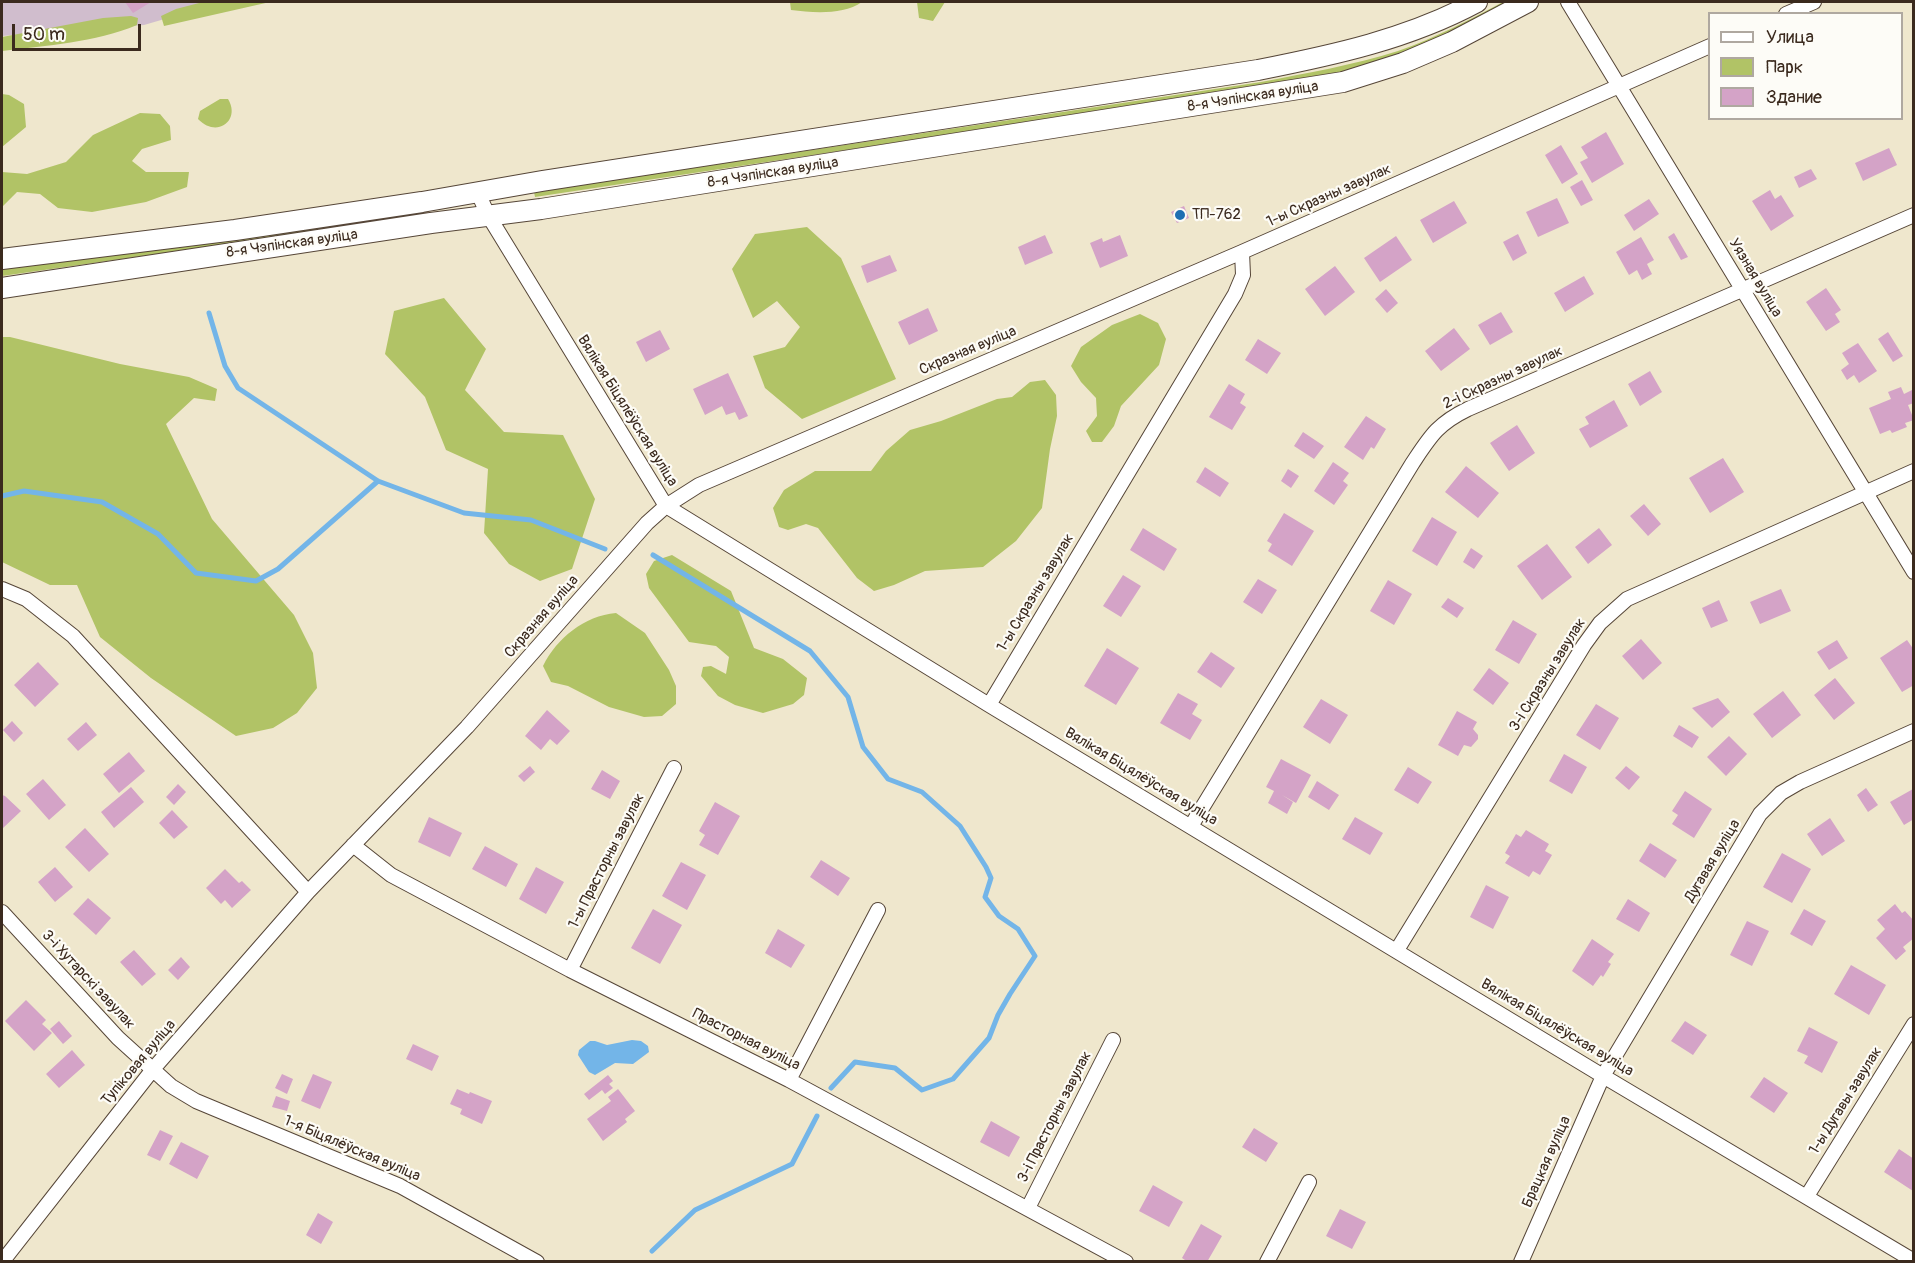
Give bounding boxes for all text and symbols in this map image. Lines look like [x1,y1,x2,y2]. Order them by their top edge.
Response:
scale bar [15,12,144,50]
legend [1708,12,1903,120]
text: 50 m [23,23,65,46]
text: Улица [1766,26,1814,49]
text: Парк [1766,56,1803,79]
street label: 8-я Чэпінская вуліца [1186,78,1320,116]
text: Здание [1766,86,1822,109]
street label: 8-я Чэпінская вуліца [706,154,840,192]
street label: 1-ы Скразны завулак [1264,160,1394,232]
place label: ТП-762 [1192,206,1241,224]
marker: ТП-762 [1173,208,1187,222]
street label: 8-я Чэпінская вуліца [225,226,359,262]
street label: Уязная вуліца [1724,235,1786,321]
street label: Скразная вуліца [917,322,1019,380]
street label: Вялікая Біцялёўская вуліца [573,332,681,490]
street label: 2-і Скразны завулак [1440,342,1566,414]
street label: 1-ы Скразны завулак [994,531,1078,655]
street label: Скразная вуліца [501,572,583,662]
street label: 3-і Скразны завулак [1506,615,1590,735]
street label: Вялікая Біцялёўская вуліца [1061,724,1221,830]
street label: 1-ы Прасторны завулак [565,790,649,932]
street label: Дугавая вуліца [1681,817,1745,905]
street label: 3-і Хутарскі завулак [38,927,138,1033]
street label: Вялікая Біцялёўская вуліца [1477,975,1637,1081]
street label: Прасторная вуліца [689,1005,803,1075]
street label: Тупіковая вуліца [98,1017,180,1109]
street label: 1-ы Дугавы завулак [1806,1044,1886,1158]
street label: 3-і Прасторны завулак [1014,1048,1096,1186]
street label: 1-я Біцялёўская вуліца [281,1112,423,1186]
street label: Брацкая вуліца [1519,1113,1575,1211]

